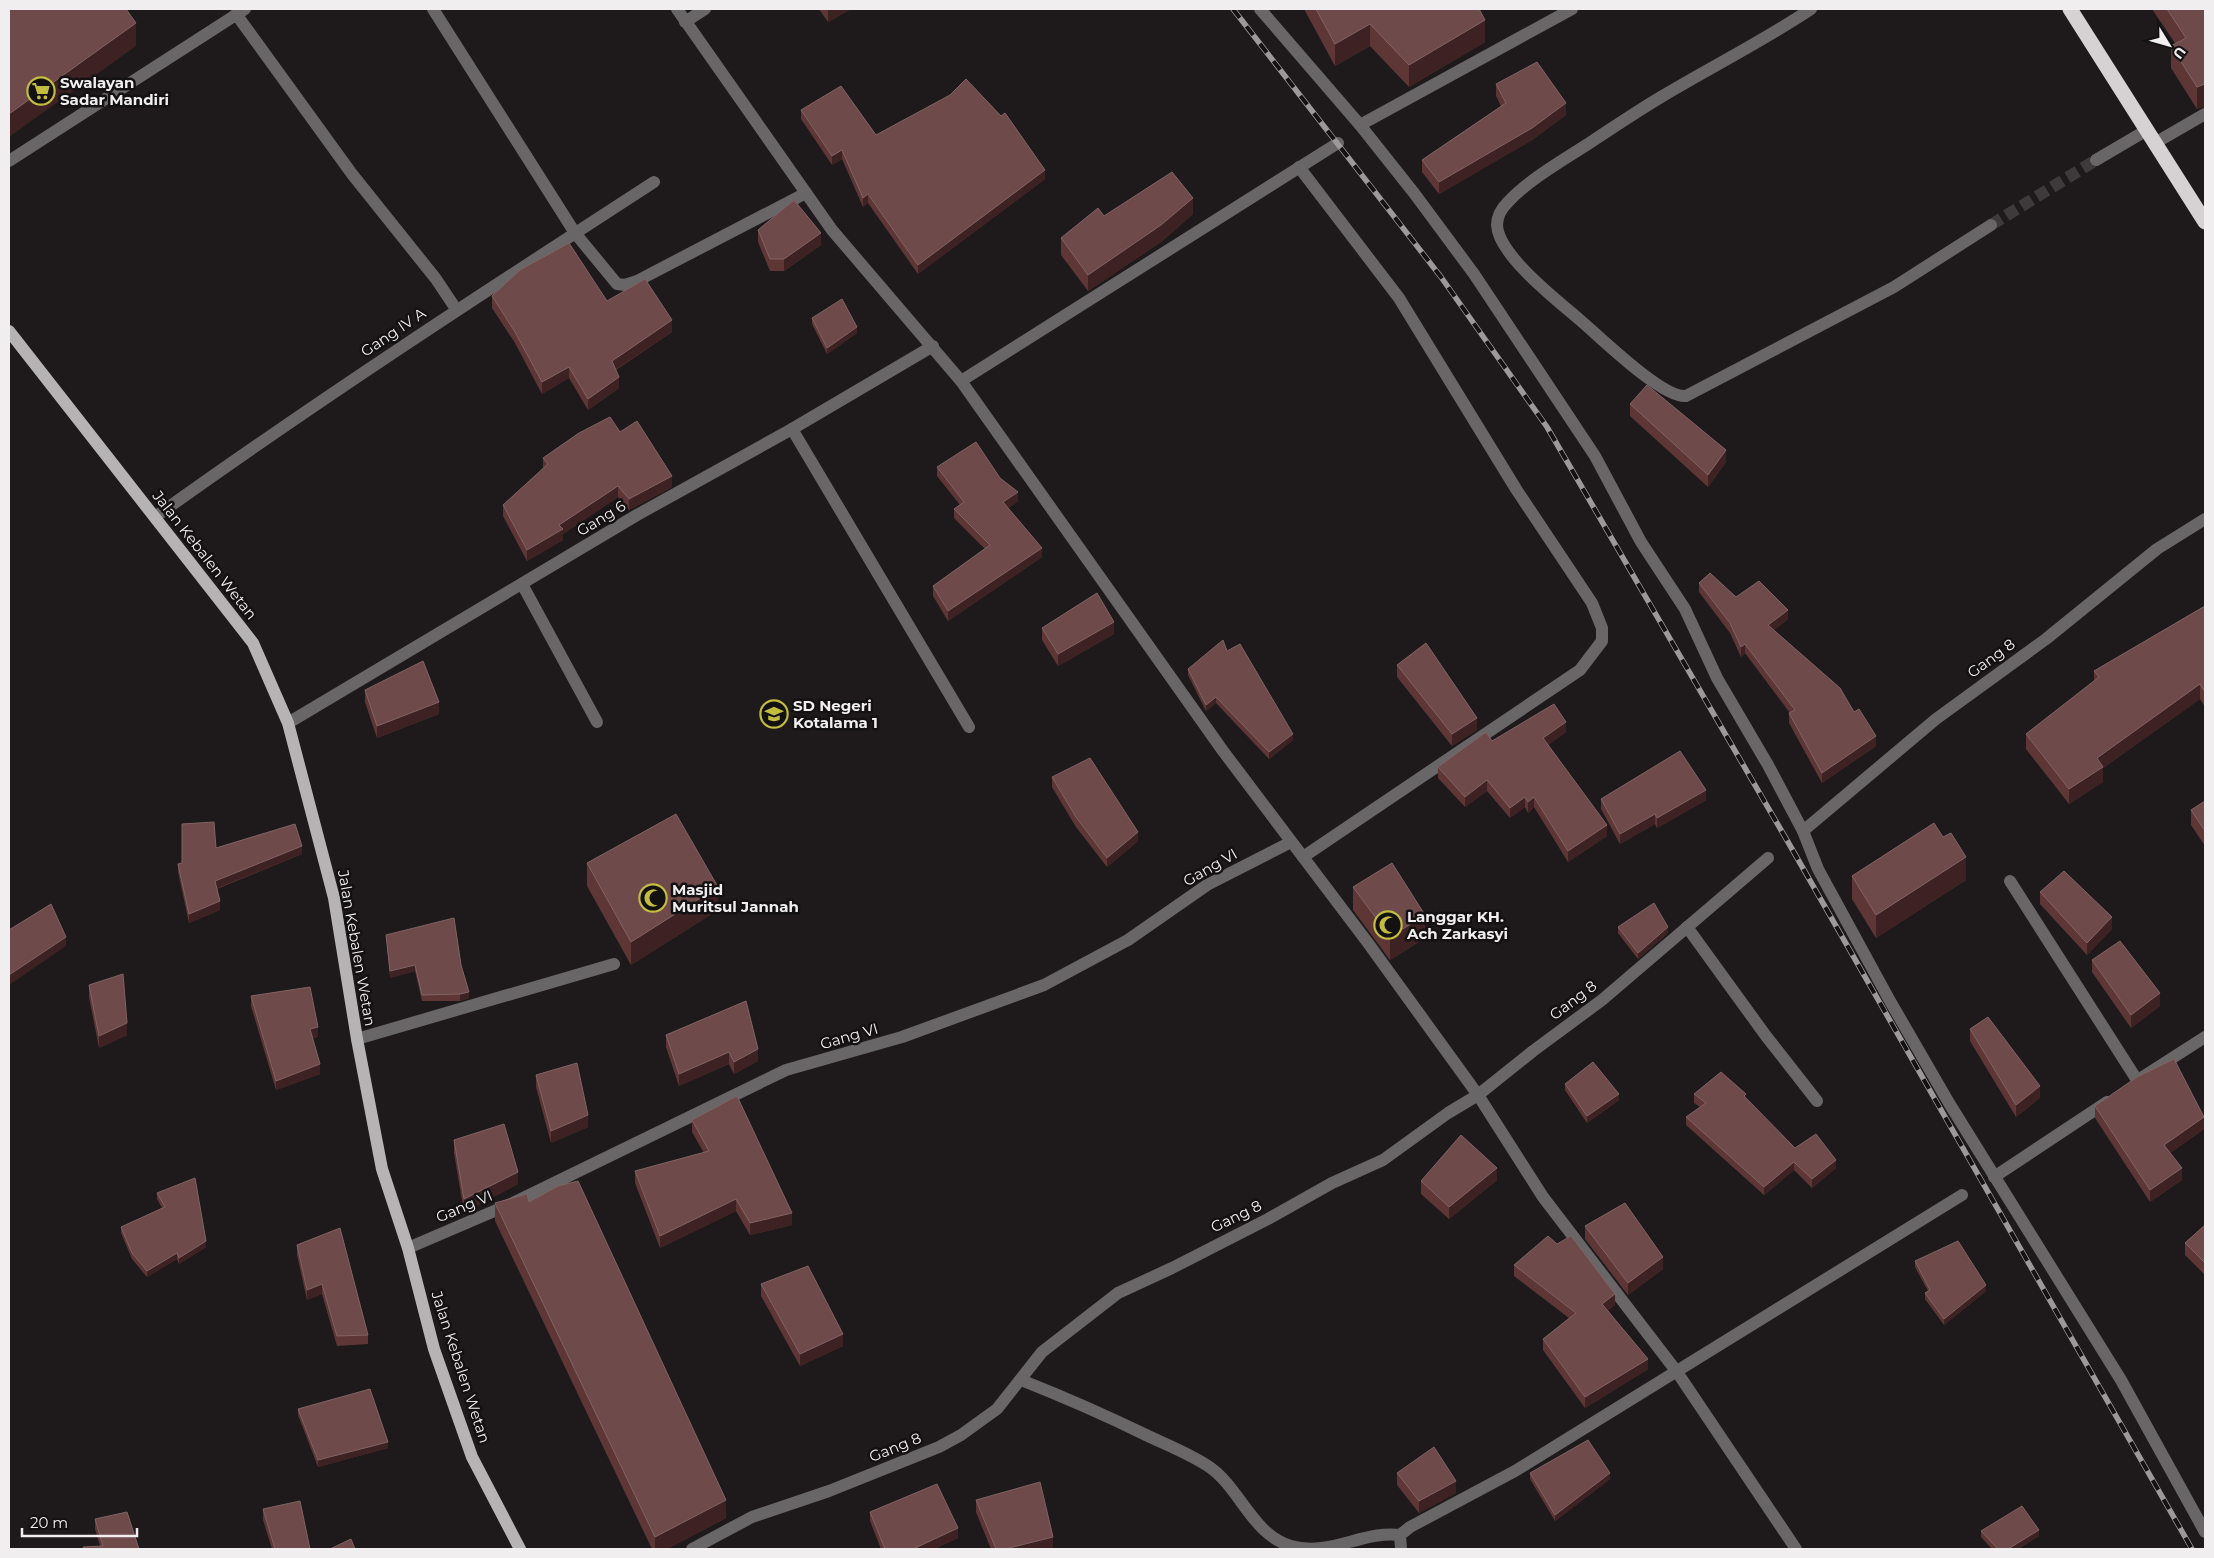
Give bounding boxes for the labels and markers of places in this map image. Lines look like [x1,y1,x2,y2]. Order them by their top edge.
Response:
place label: Swalayan Sadar Mandiri [60,73,169,109]
supermarket icon: Swalayan Sadar Mandiri [26,76,56,106]
place label: SD Negeri Kotalama 1 [793,696,878,732]
school or university icon: SD Negeri Kotalama 1 [759,699,789,729]
place label: Masjid Muritsul Jannah [672,880,799,916]
mosque icon: Masjid Muritsul Jannah [638,883,668,913]
place label: Langgar KH. Ach Zarkasyi [1406,907,1508,943]
mosque icon: Langgar KH. Ach Zarkasyi [1373,910,1403,940]

